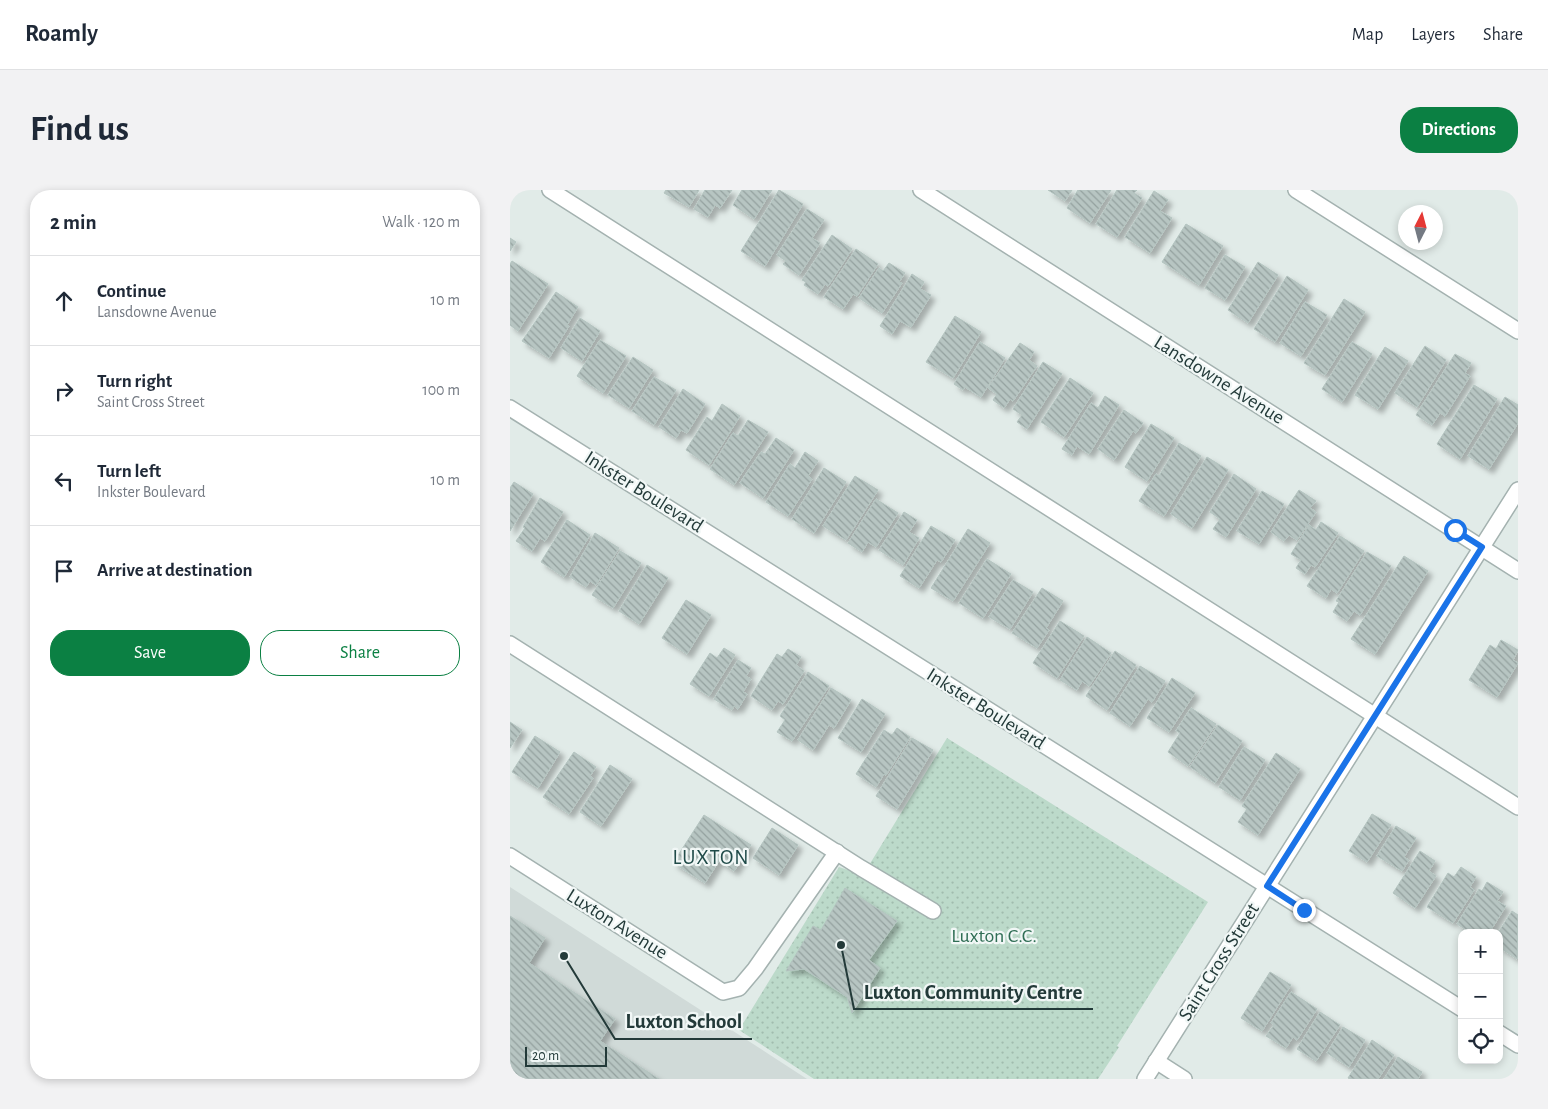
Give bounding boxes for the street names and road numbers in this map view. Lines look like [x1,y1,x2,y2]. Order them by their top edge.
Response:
street label: Lansdowne Avenue [1150,332,1288,428]
street label: Inkster Boulevard [581,448,707,536]
street label: Inkster Boulevard [923,665,1049,753]
street label: Luxton Avenue [563,885,671,963]
street label: Saint Cross Street [1175,899,1263,1024]

